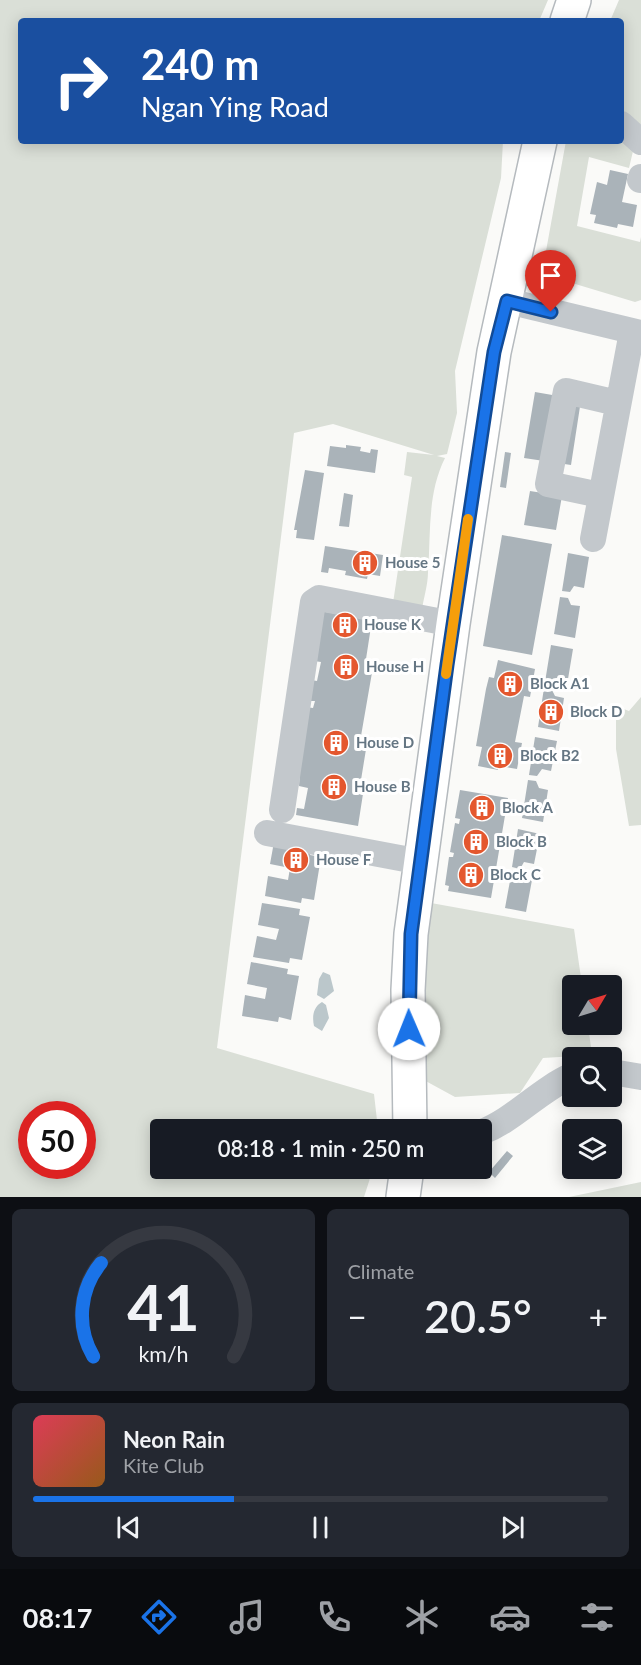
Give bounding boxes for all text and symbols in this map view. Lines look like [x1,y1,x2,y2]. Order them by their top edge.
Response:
text: 240 m [141,39,259,89]
icon: right [42,42,120,120]
text: Ngan Ying Road [141,90,329,123]
pin [525,250,576,312]
icon: arrive [534,259,567,292]
building icon: House 5 [350,548,380,578]
place label: House 5 [385,553,440,571]
building icon: House K [330,610,360,640]
place label: House K [364,615,422,633]
building icon: House H [331,652,361,682]
place label: House H [366,657,424,675]
building icon: Block A1 [495,669,525,699]
place label: Block A1 [530,674,590,692]
building icon: Block D [536,697,566,727]
place label: Block D [570,702,622,720]
building icon: House D [321,728,351,758]
place label: House D [356,733,414,751]
building icon: Block B2 [485,741,515,771]
place label: Block B2 [520,746,580,764]
building icon: House B [319,772,349,802]
place label: House B [354,777,411,795]
building icon: Block A [467,793,497,823]
place label: Block A [502,798,553,816]
building icon: Block B [461,827,491,857]
place label: Block B [496,832,547,850]
building icon: House F [281,845,311,875]
place label: House F [316,850,372,868]
building icon: Block C [456,860,486,890]
place label: Block C [490,865,541,883]
north arrow [562,975,622,1035]
map controls [562,975,622,1179]
position arrow [377,997,441,1061]
button: search [562,1047,622,1107]
speed limit sign: 50 [18,1101,96,1179]
button: layers [562,1119,622,1179]
text: 08:18 · 1 min · 250 m [218,1135,424,1162]
text: Climate [348,1259,414,1283]
text: 41 [127,1269,199,1344]
text: 20.5° [424,1289,532,1343]
text: − [348,1296,367,1336]
text: + [589,1296,608,1336]
text: km/h [138,1341,188,1367]
text: Neon Rain [123,1426,225,1453]
text: Kite Club [123,1453,204,1477]
icon: previous [112,1511,145,1544]
icon: pause [304,1511,337,1544]
icon: next [496,1511,529,1544]
icon: directions [138,1596,180,1638]
icon: music [226,1596,268,1638]
icon: phone [313,1596,355,1638]
icon: climate [401,1596,443,1638]
icon: car [489,1596,531,1638]
icon: filters [576,1596,618,1638]
text: 08:17 [23,1601,92,1634]

